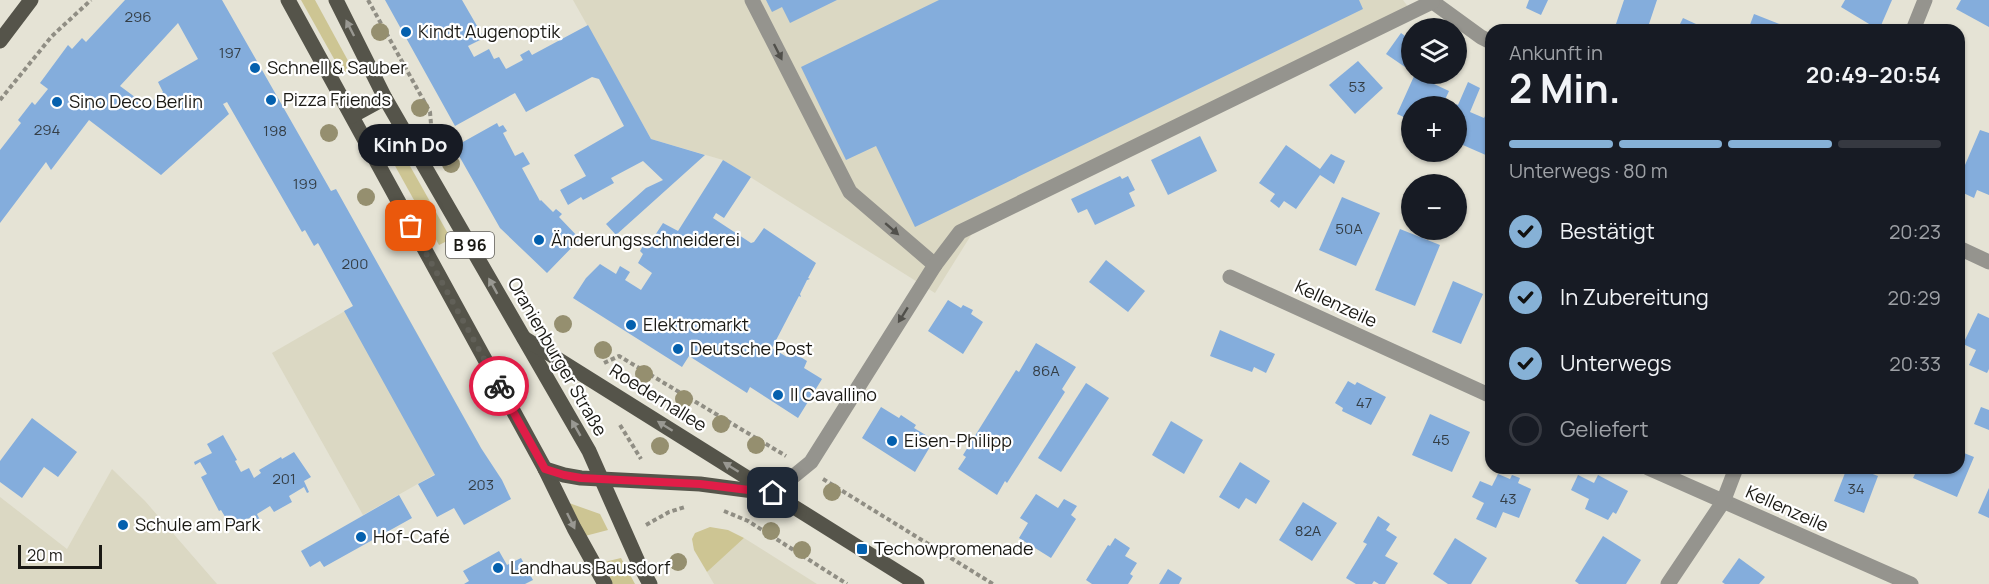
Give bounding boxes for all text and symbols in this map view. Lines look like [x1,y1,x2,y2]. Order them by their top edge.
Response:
house number: 296 [124,6,152,27]
map controls [1401,18,1467,240]
button: layers [1401,18,1467,84]
place label: Kindt Augenoptik [418,19,561,43]
one-way arrow [346,20,355,37]
marker: Kindt Augenoptik [399,25,413,39]
text: Ankunft in [1509,39,1603,66]
house number: 197 [219,42,241,63]
one-way arrow [773,44,783,61]
place label: Schnell & Sauber [267,55,407,79]
text: 20:49–20:54 [1806,60,1941,90]
marker: Schnell & Sauber [248,61,262,75]
text: 2 Min. [1509,61,1621,115]
house number: 53 [1349,76,1365,97]
place label: Pizza Friends [283,87,391,111]
place label: Sino Deco Berlin [69,89,203,113]
marker: Pizza Friends [264,93,278,107]
marker: Sino Deco Berlin [50,95,64,109]
button: + [1401,96,1467,162]
house number: 294 [34,119,61,140]
house number: 198 [263,120,287,141]
callout: Kinh Do [358,124,464,166]
text: Kinh Do [374,131,447,158]
text: Unterwegs · 80 m [1509,157,1668,184]
house number: 199 [293,173,317,194]
button: − [1401,174,1467,240]
pin [385,200,436,251]
icon: bag [394,209,427,242]
icon: check [1509,215,1542,248]
text: Bestätigt [1560,216,1655,246]
house number: 50A [1335,218,1363,239]
text: 20:23 [1889,218,1941,245]
one-way arrow [885,222,900,236]
place label: Änderungsschneiderei [551,227,740,251]
road number: B 96 [446,232,494,258]
marker: Änderungsschneiderei [532,233,546,247]
house number: 200 [342,253,368,274]
street label: Oranienburger Straße [503,273,613,440]
street label: Kellenzeile [1291,274,1381,333]
one-way arrow [488,277,498,294]
icon: check [1509,281,1542,314]
text: In Zubereitung [1560,282,1709,312]
text: 20:29 [1888,284,1941,311]
one-way arrow [898,307,909,323]
place label: Elektromarkt [643,312,749,336]
marker: Elektromarkt [624,318,638,332]
place label: Deutsche Post [690,336,813,360]
marker: Deutsche Post [671,342,685,356]
icon: check [1509,347,1542,380]
text: Unterwegs [1560,348,1672,378]
text: 20:33 [1889,350,1941,377]
courier [469,356,529,416]
street label: Roedernallee [605,358,712,437]
house number: 86A [1032,360,1060,381]
icon: bike [483,370,516,403]
place label: Il Cavallino [790,382,877,406]
marker: Il Cavallino [771,388,785,402]
house number: 47 [1356,392,1372,413]
text: Geliefert [1560,414,1648,444]
one-way arrow [571,419,581,436]
one-way arrow [657,420,673,431]
place label: Eisen-Philipp [904,428,1012,452]
house number: 45 [1432,429,1450,450]
marker: Eisen-Philipp [885,434,899,448]
one-way arrow [723,462,739,473]
pin [747,467,798,518]
house number: 201 [272,468,296,489]
house number: 203 [468,474,494,495]
icon: home [756,476,789,509]
house number: 34 [1847,478,1865,499]
street label: Kellenzeile [1742,479,1833,537]
house number: 43 [1499,488,1517,509]
place label: Schule am Park [135,512,262,536]
one-way arrow [566,513,575,530]
marker: Schule am Park [116,518,130,532]
house number: 82A [1295,520,1322,541]
place label: Hof-Café [373,524,450,548]
marker: Hof-Café [354,530,368,544]
place label: Techowpromenade [874,536,1034,560]
scale bar [18,542,102,570]
marker: Techowpromenade [855,542,869,556]
text: 20 m [27,544,63,566]
place label: Landhaus Bausdorf [510,555,671,579]
marker: Landhaus Bausdorf [491,561,505,575]

